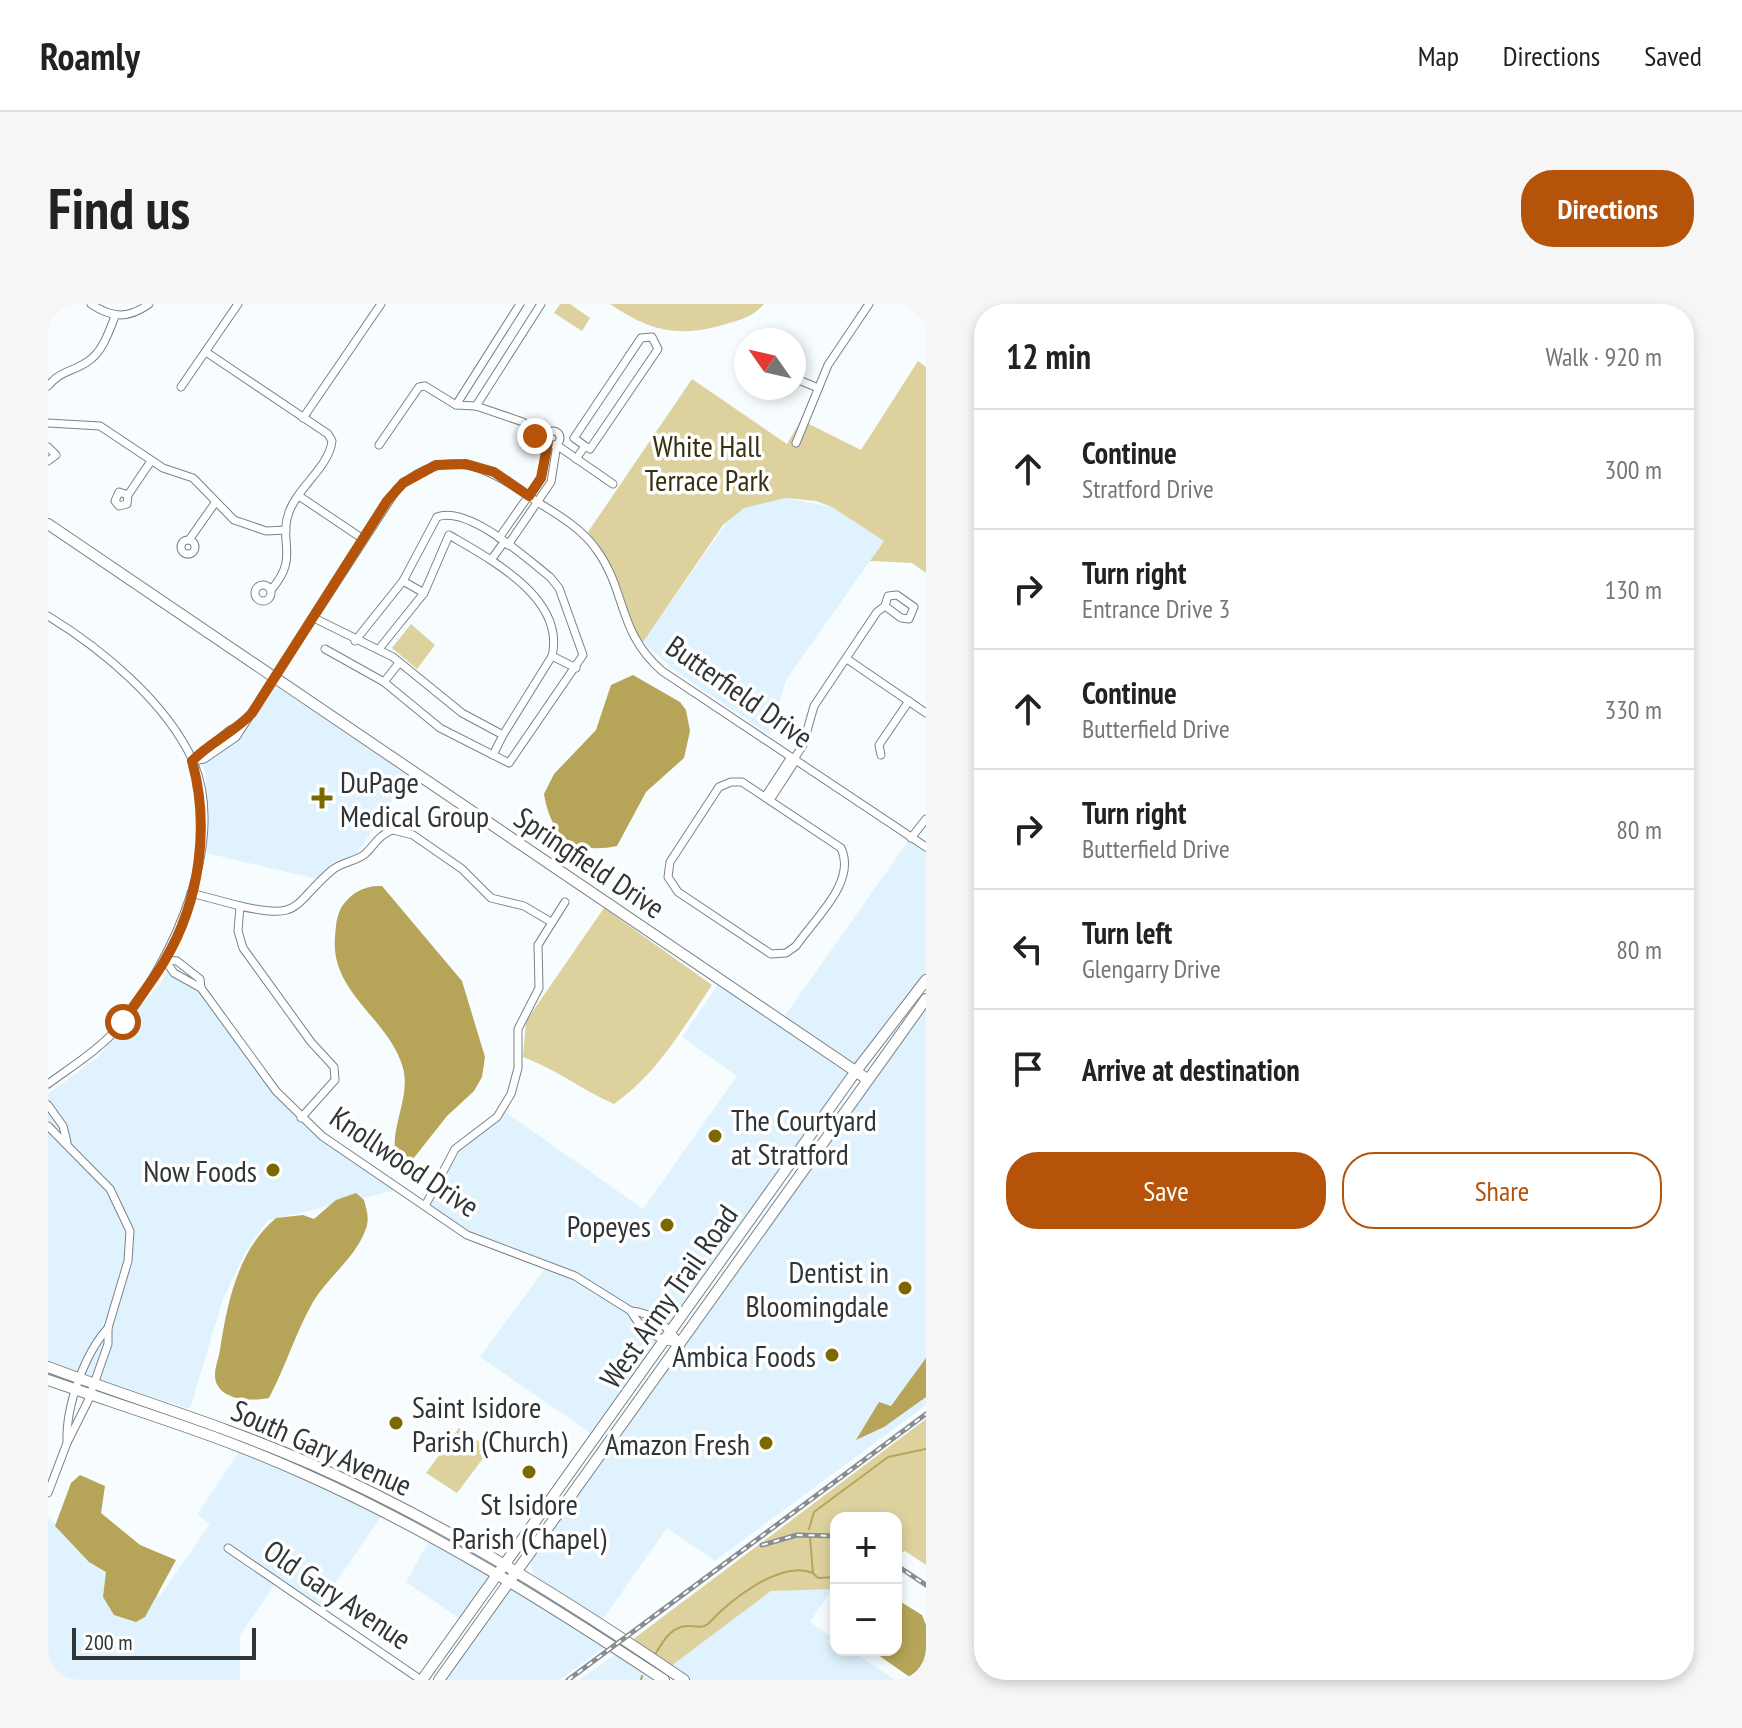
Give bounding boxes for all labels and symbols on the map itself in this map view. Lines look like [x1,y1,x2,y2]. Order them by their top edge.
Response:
north arrow [734,328,806,400]
route end [517,418,553,454]
park label: White Hall Terrace Park [645,426,770,499]
street label: Butterfield Drive [659,626,821,756]
place label: DuPage Medical Group [340,762,489,835]
marker: DuPage Medical Group [311,787,333,809]
street label: Springfield Drive [507,797,673,927]
route start [105,1004,141,1040]
street label: Knollwood Drive [323,1097,487,1225]
place label: The Courtyard at Stratford [731,1100,877,1173]
marker: The Courtyard at Stratford [706,1127,724,1145]
place label: Now Foods [143,1151,257,1190]
marker: Now Foods [264,1161,282,1179]
street label: West Army Trail Road [590,1197,746,1395]
place label: Popeyes [567,1206,651,1245]
marker: Popeyes [658,1216,676,1234]
place label: Dentist in Bloomingdale [745,1252,889,1325]
marker: Dentist in Bloomingdale [896,1279,914,1297]
place label: Ambica Foods [672,1336,816,1375]
marker: Ambica Foods [823,1346,841,1364]
place label: Saint Isidore Parish (Church) [412,1387,567,1460]
street label: South Gary Avenue [226,1390,418,1504]
marker: Saint Isidore Parish (Church) [387,1414,405,1432]
place label: Amazon Fresh [605,1424,750,1463]
marker: Amazon Fresh [757,1434,775,1452]
marker: St Isidore Parish (Chapel) [520,1463,538,1481]
place label: St Isidore Parish (Chapel) [452,1484,606,1557]
street label: Old Gary Avenue [257,1530,419,1658]
scale bar [72,1624,256,1660]

